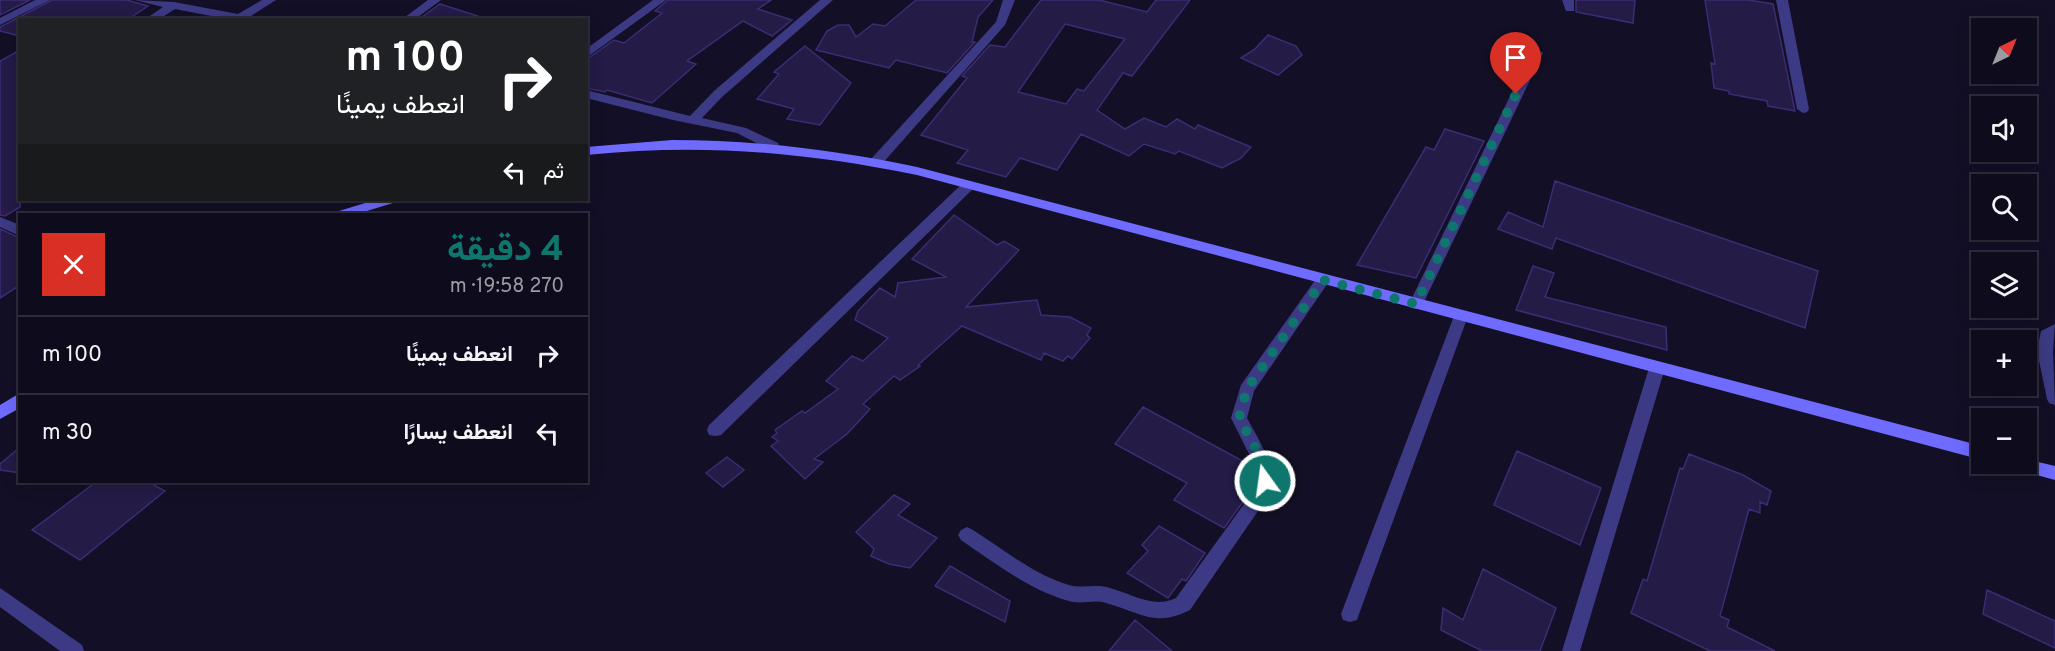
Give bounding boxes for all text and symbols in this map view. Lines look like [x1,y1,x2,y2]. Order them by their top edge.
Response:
north arrow [1971,18,2037,84]
map controls [1971,18,2037,474]
pin [1490,32,1541,94]
text: 100 m [346,33,465,86]
icon: arrive [1499,41,1532,74]
icon: right [486,42,564,120]
text: انعطف يمينًا [336,89,465,123]
button: sound [1971,96,2037,162]
icon: left [498,156,531,189]
text: ثم [543,159,564,186]
button: search [1971,174,2037,240]
text: 4 دقيقة [447,228,564,274]
button: close [42,233,105,296]
button: layers [1971,252,2037,318]
text: 270 m · 19:58 [450,274,564,300]
button: + [1971,330,2037,396]
icon: right [531,339,564,372]
text: 100 m [42,342,102,369]
text: انعطف يمينًا [406,342,513,369]
button: − [1971,408,2037,474]
icon: left [531,417,564,450]
text: 30 m [42,420,93,447]
text: انعطف يسارًا [403,420,513,447]
position arrow [1233,449,1297,513]

